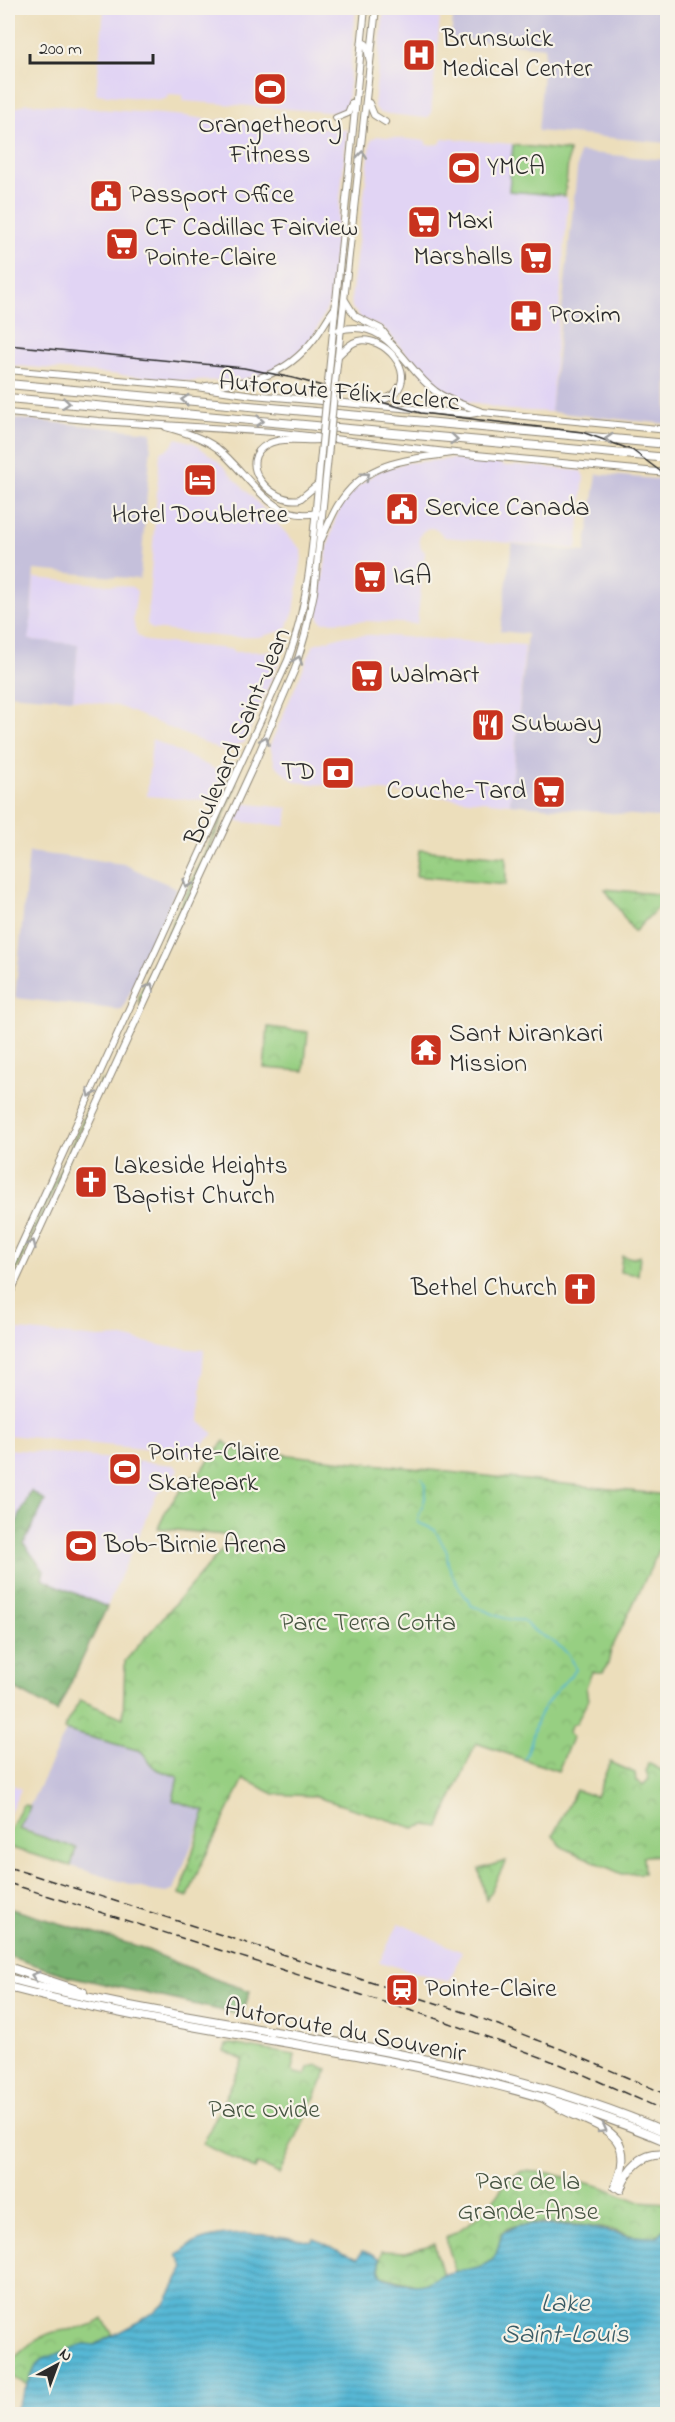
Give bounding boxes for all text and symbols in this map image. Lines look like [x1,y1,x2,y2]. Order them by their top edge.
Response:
place label: Brunswick Medical Center [441,21,593,89]
scale bar [30,27,153,65]
text: 200 m [39,37,82,63]
hospital icon: Brunswick Medical Center [401,37,437,73]
sports icon: Orangetheory Fitness [252,71,288,107]
place label: Orangetheory Fitness [198,107,342,175]
place label: YMCA [487,149,545,187]
sports icon: YMCA [446,150,482,186]
one-way arrow [355,151,367,160]
place label: Passport Office [129,177,295,215]
public building icon: Passport Office [88,178,124,214]
place label: Maxi [447,203,493,241]
supermarket icon: Maxi [406,204,442,240]
place label: CF Cadillac Fairview Pointe-Claire [145,210,358,278]
supermarket icon: CF Cadillac Fairview Pointe-Claire [104,226,140,262]
place label: Marshalls [414,239,513,277]
supermarket icon: Marshalls [518,240,554,276]
place label: Proxim [549,297,621,335]
pharmacy icon: Proxim [508,298,544,334]
street label: Autoroute Félix-Leclerc [217,364,461,422]
one-way arrow [181,394,190,407]
one-way arrow [61,396,70,409]
one-way arrow [255,414,264,427]
one-way arrow [450,432,459,445]
one-way arrow [605,433,614,446]
hotel icon: Hotel Doubletree [182,462,218,498]
one-way arrow [359,473,370,484]
place label: Service Canada [425,490,590,528]
public building icon: Service Canada [384,491,420,527]
place label: Hotel Doubletree [112,497,289,535]
place label: IGA [393,558,431,596]
supermarket icon: IGA [352,559,388,595]
street label: Boulevard Saint-Jean [176,622,302,853]
one-way arrow [290,655,303,666]
place label: Walmart [390,657,480,695]
supermarket icon: Walmart [349,658,385,694]
place label: Subway [511,706,602,744]
restaurant icon: Subway [470,707,506,743]
one-way arrow [257,735,269,746]
place label: TD [281,754,315,792]
bank icon: TD [320,755,356,791]
place label: Couche-Tard [387,773,526,811]
supermarket icon: Couche-Tard [531,774,567,810]
one-way arrow [182,877,194,888]
one-way arrow [143,983,155,994]
place label: Sant Nirankari Mission [449,1016,603,1084]
temple icon: Sant Nirankari Mission [408,1032,444,1068]
one-way arrow [87,1086,99,1097]
place label: Lakeside Heights Baptist Church [113,1148,288,1216]
church icon: Lakeside Heights Baptist Church [73,1164,109,1200]
one-way arrow [24,1240,36,1251]
place label: Bethel Church [410,1270,557,1308]
church icon: Bethel Church [562,1271,598,1307]
place label: Pointe-Claire Skatepark [148,1435,280,1503]
sports icon: Pointe-Claire Skatepark [107,1451,143,1487]
place label: Bob-Birnie Arena [103,1527,286,1565]
sports icon: Bob-Birnie Arena [63,1528,99,1564]
park label: Parc Terra Cotta [280,1605,456,1643]
one-way arrow [30,1970,41,1983]
place label: Pointe-Claire [425,1971,557,2009]
station icon: Pointe-Claire [384,1972,420,2008]
street label: Autoroute du Souvenir [221,1990,470,2074]
park label: Parc Ovide [208,2092,320,2130]
one-way arrow [597,2122,607,2133]
park label: Parc de la Grande-Anse [458,2164,599,2232]
water label: Lake Saint-Louis [501,2285,629,2355]
north arrow [27,2335,87,2395]
text: N [54,2343,78,2368]

